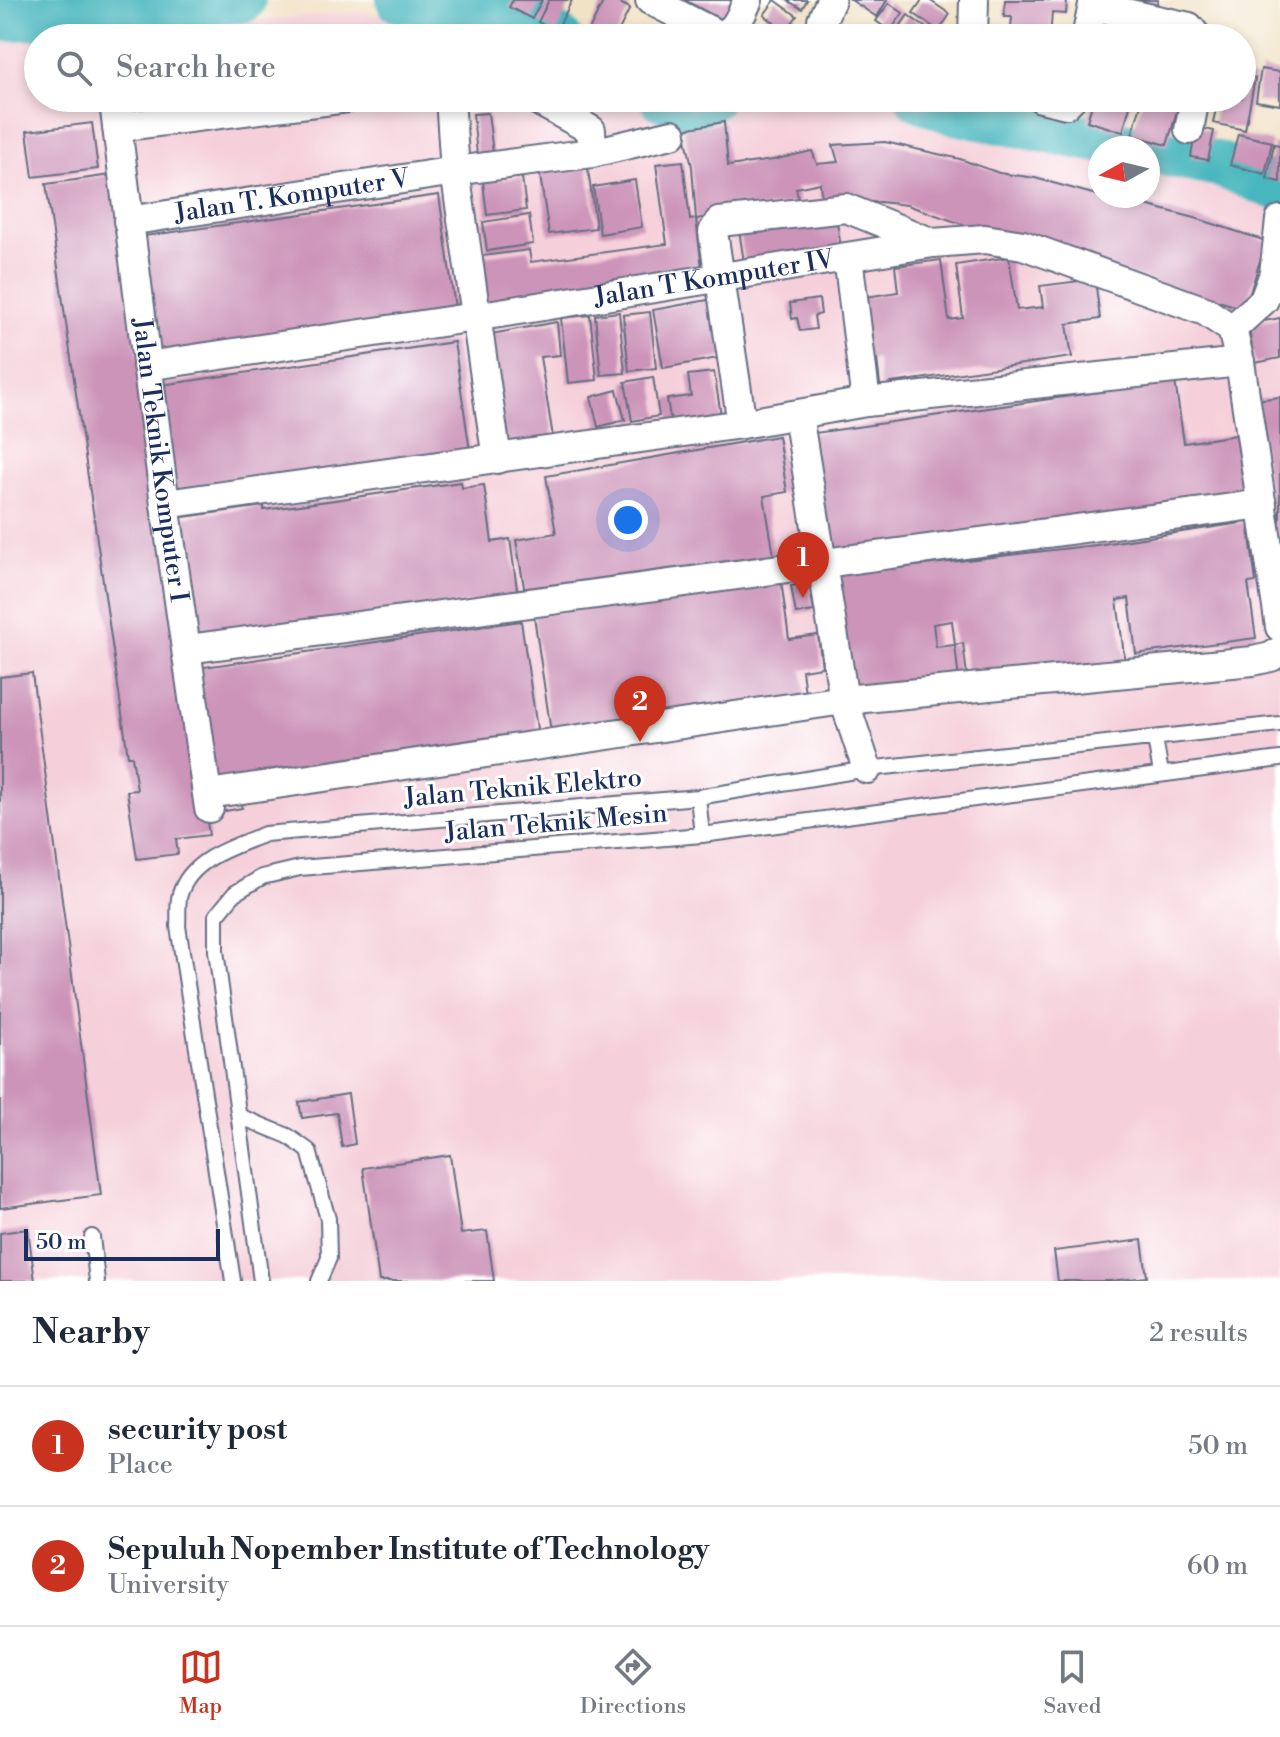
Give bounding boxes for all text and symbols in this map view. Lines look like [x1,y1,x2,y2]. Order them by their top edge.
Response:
search box [24,24,1256,112]
icon: search [52,46,96,90]
text: Search here [116,49,276,87]
north arrow [1088,136,1160,208]
street label: Jalan T. Komputer V [171,162,412,230]
street label: Jalan T Komputer IV [591,243,837,314]
street label: Jalan Teknik Komputer I [125,315,195,604]
your location [608,500,648,540]
pin: 1 [777,532,829,598]
pin: 2 [614,676,666,742]
street label: Jalan Teknik Elektro [402,762,643,814]
street label: Jalan Teknik Mesin [442,797,669,849]
scale bar [24,1225,220,1261]
text: 50 m [36,1229,87,1256]
text: Nearby [32,1312,150,1354]
text: 2 results [1149,1317,1248,1349]
text: security post [108,1411,287,1449]
text: 1 [52,1430,64,1462]
text: 50 m [1188,1430,1248,1462]
text: Place [108,1449,173,1481]
text: Sepuluh Nopember Institute of Technology [108,1531,709,1569]
text: 2 [50,1550,66,1582]
text: 60 m [1187,1550,1248,1582]
text: University [108,1569,229,1601]
tab: Map [179,1645,223,1720]
tab: Directions [580,1645,686,1720]
tab: Saved [1044,1645,1101,1720]

